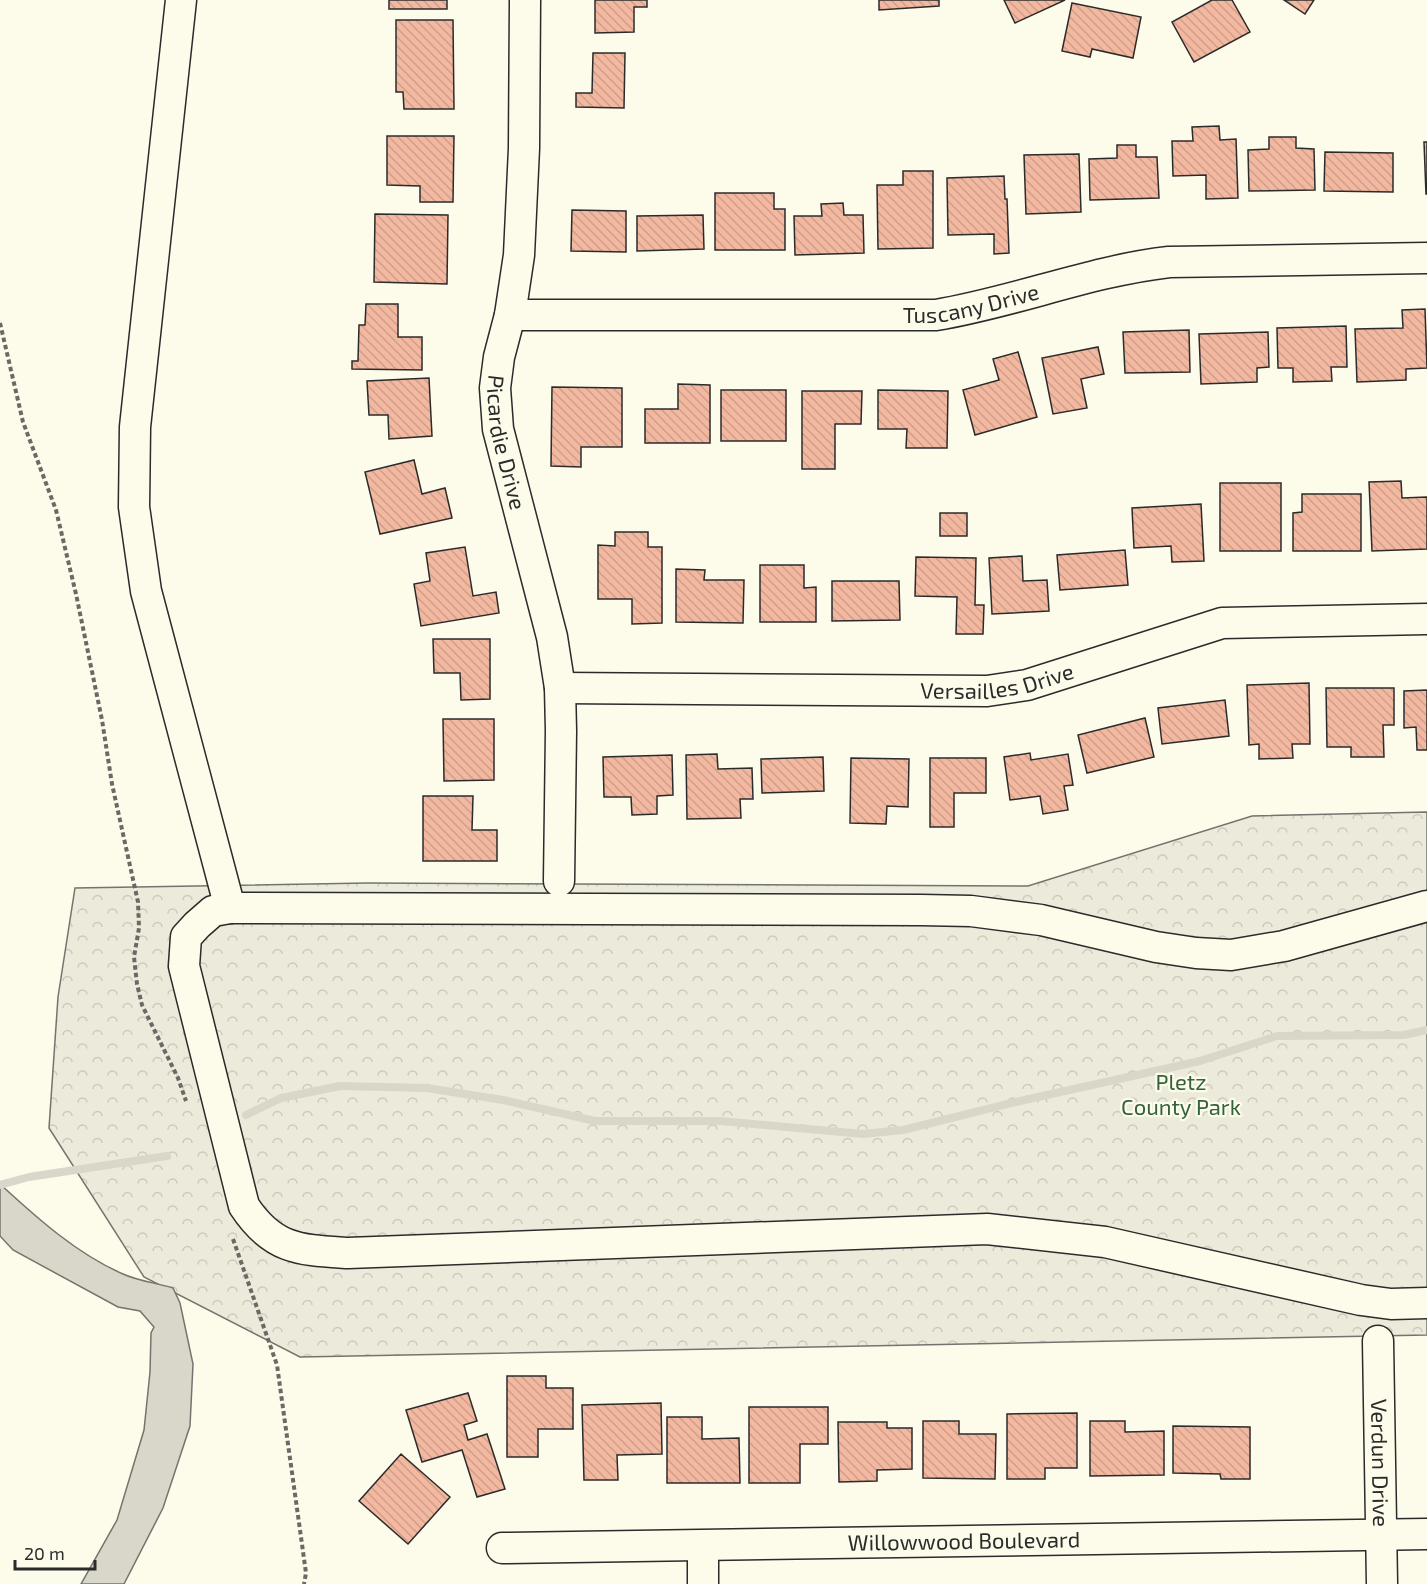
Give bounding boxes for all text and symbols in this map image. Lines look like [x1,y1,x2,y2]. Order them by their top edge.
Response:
street label: Tuscany Drive [903,277,1042,327]
street label: Picardie Drive [483,374,532,512]
street label: Versailles Drive [920,657,1077,703]
park label: Pletz County Park [1121,1068,1241,1119]
street label: Verdun Drive [1367,1399,1395,1527]
street label: Willowwood Boulevard [848,1525,1080,1555]
scale bar [15,1533,94,1571]
text: 20 m [24,1542,65,1564]

